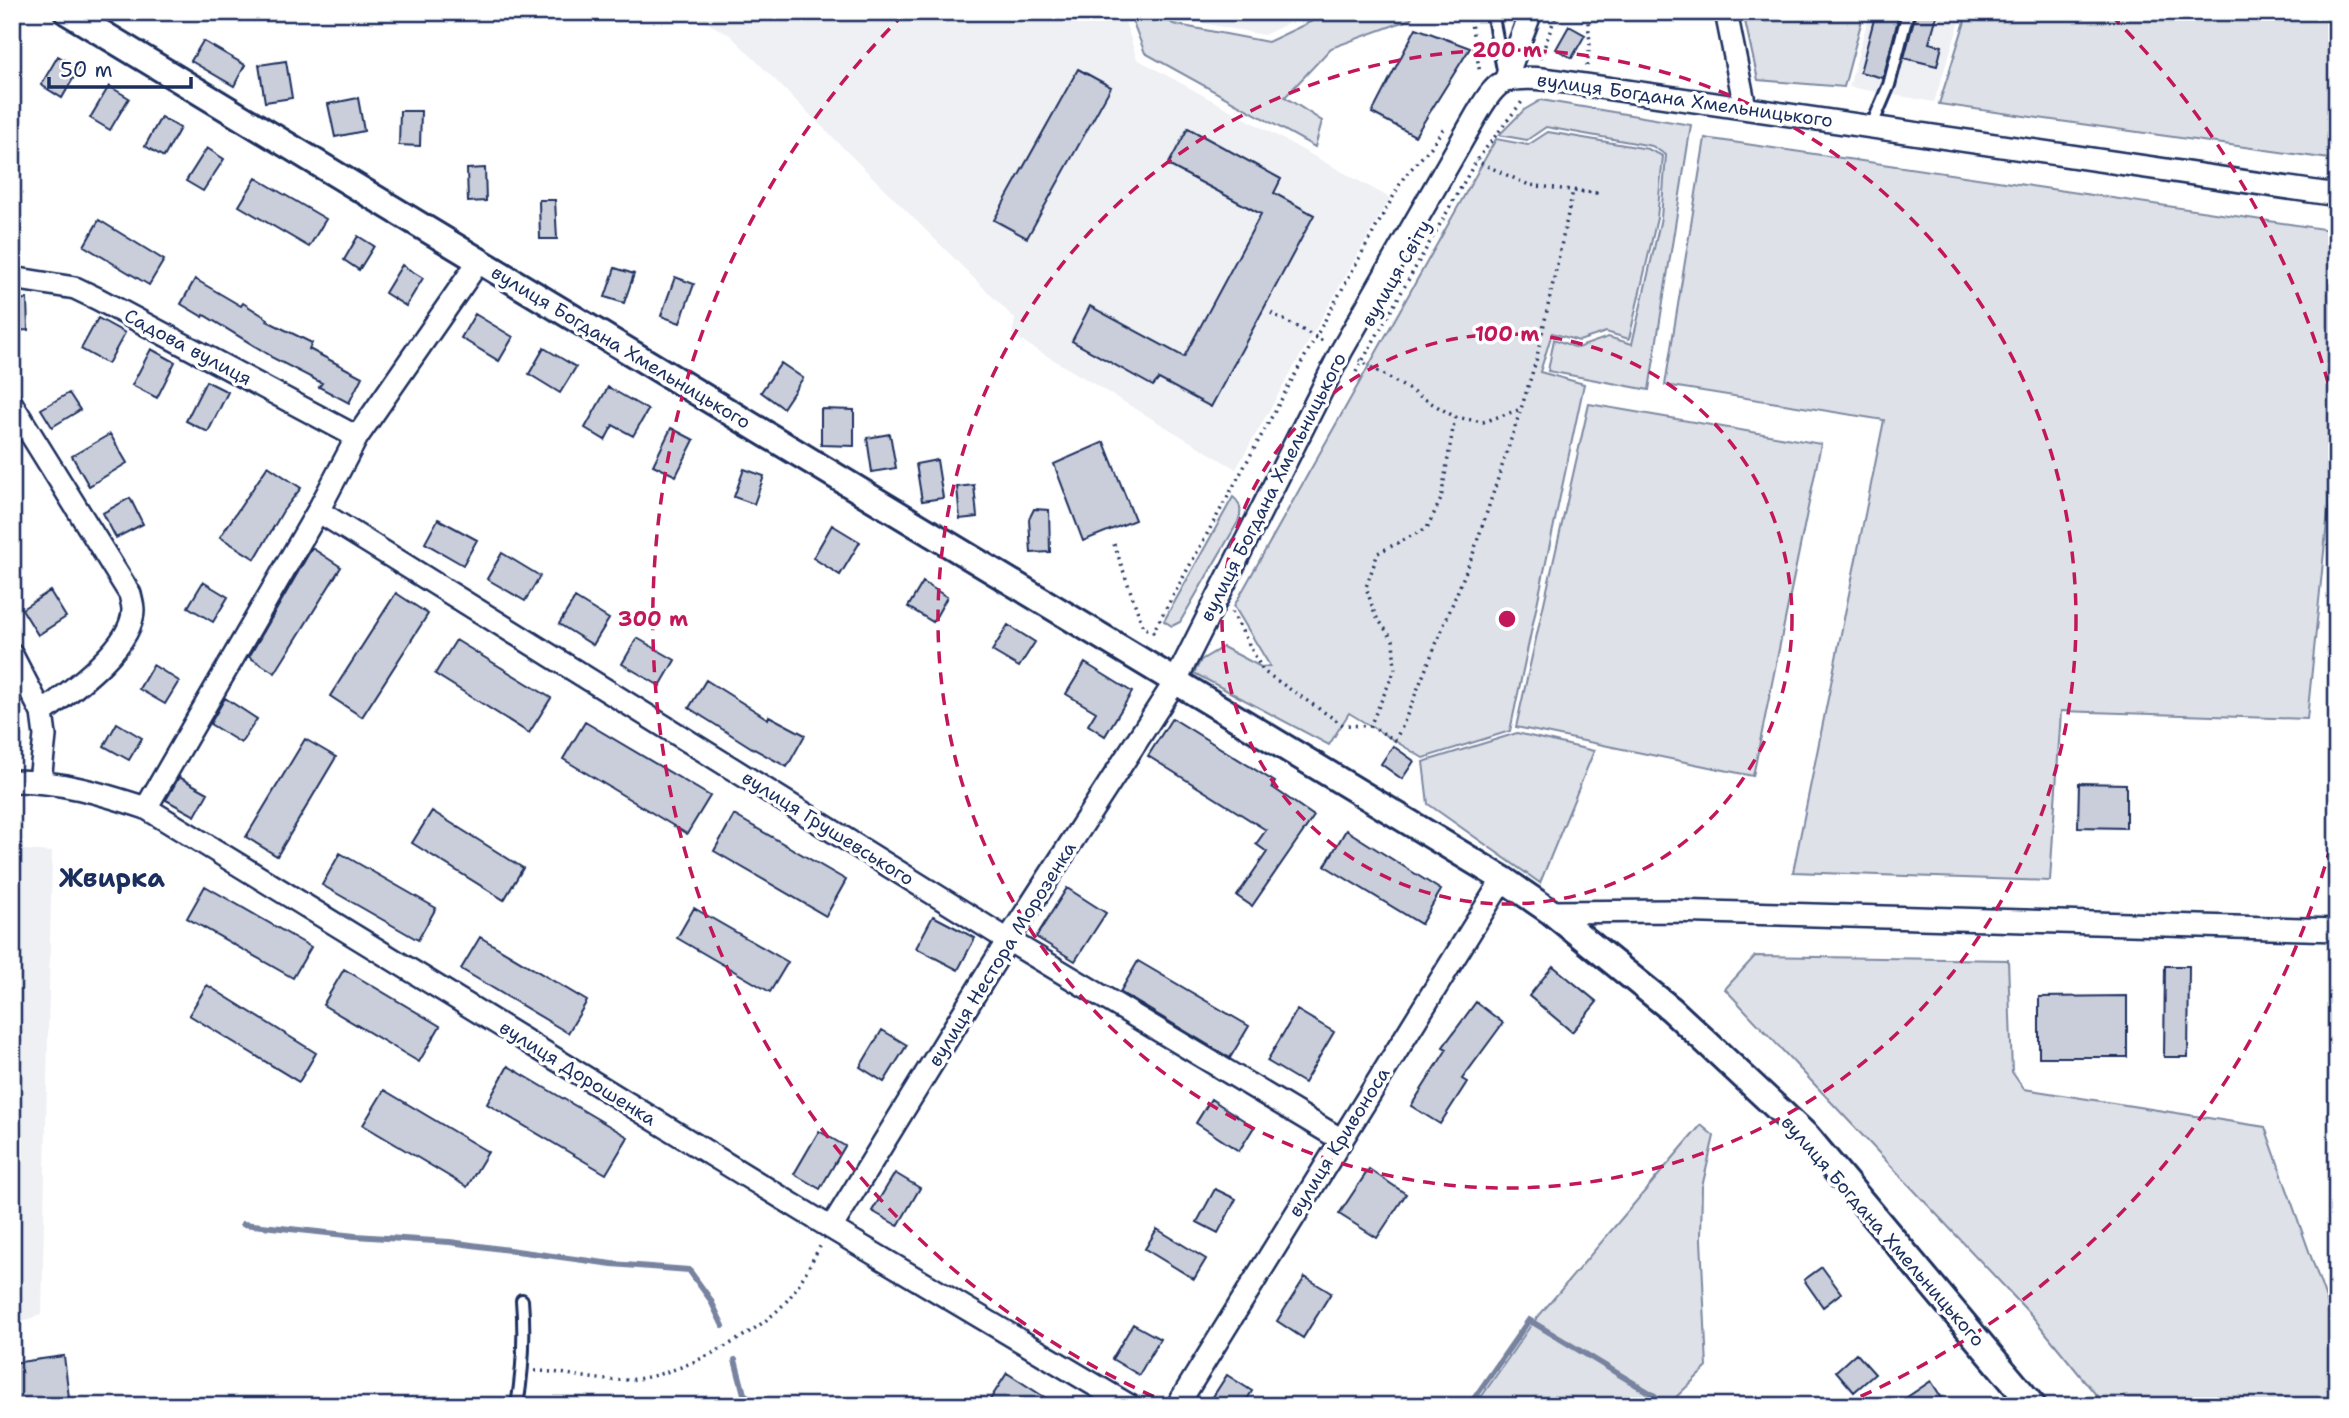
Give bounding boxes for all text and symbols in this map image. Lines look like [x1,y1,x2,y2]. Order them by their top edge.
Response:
text: 200 m [1472,36,1542,64]
scale bar [49,46,191,90]
text: 50 m [60,56,113,84]
street label: вулиця Богдана Хмельницького [1536,67,1834,133]
street label: вулиця Світу [1355,215,1437,331]
street label: вулиця Богдана Хмельницького [487,259,755,435]
street label: Садова вулиця [120,303,256,391]
text: 100 m [1475,320,1539,348]
street label: вулиця Богдана Хмельницького [1194,348,1352,626]
text: 300 m [618,605,688,633]
centre of rings [1495,607,1519,631]
street label: вулиця Грушевського [737,765,919,891]
street label: вулиця Нестора Морозенка [922,837,1082,1071]
district label: Жвирка [59,860,165,895]
street label: вулиця Дорошенка [495,1015,661,1131]
street label: вулиця Кривоноса [1283,1062,1395,1222]
street label: вулиця Богдана Хмельницького [1776,1110,1990,1352]

